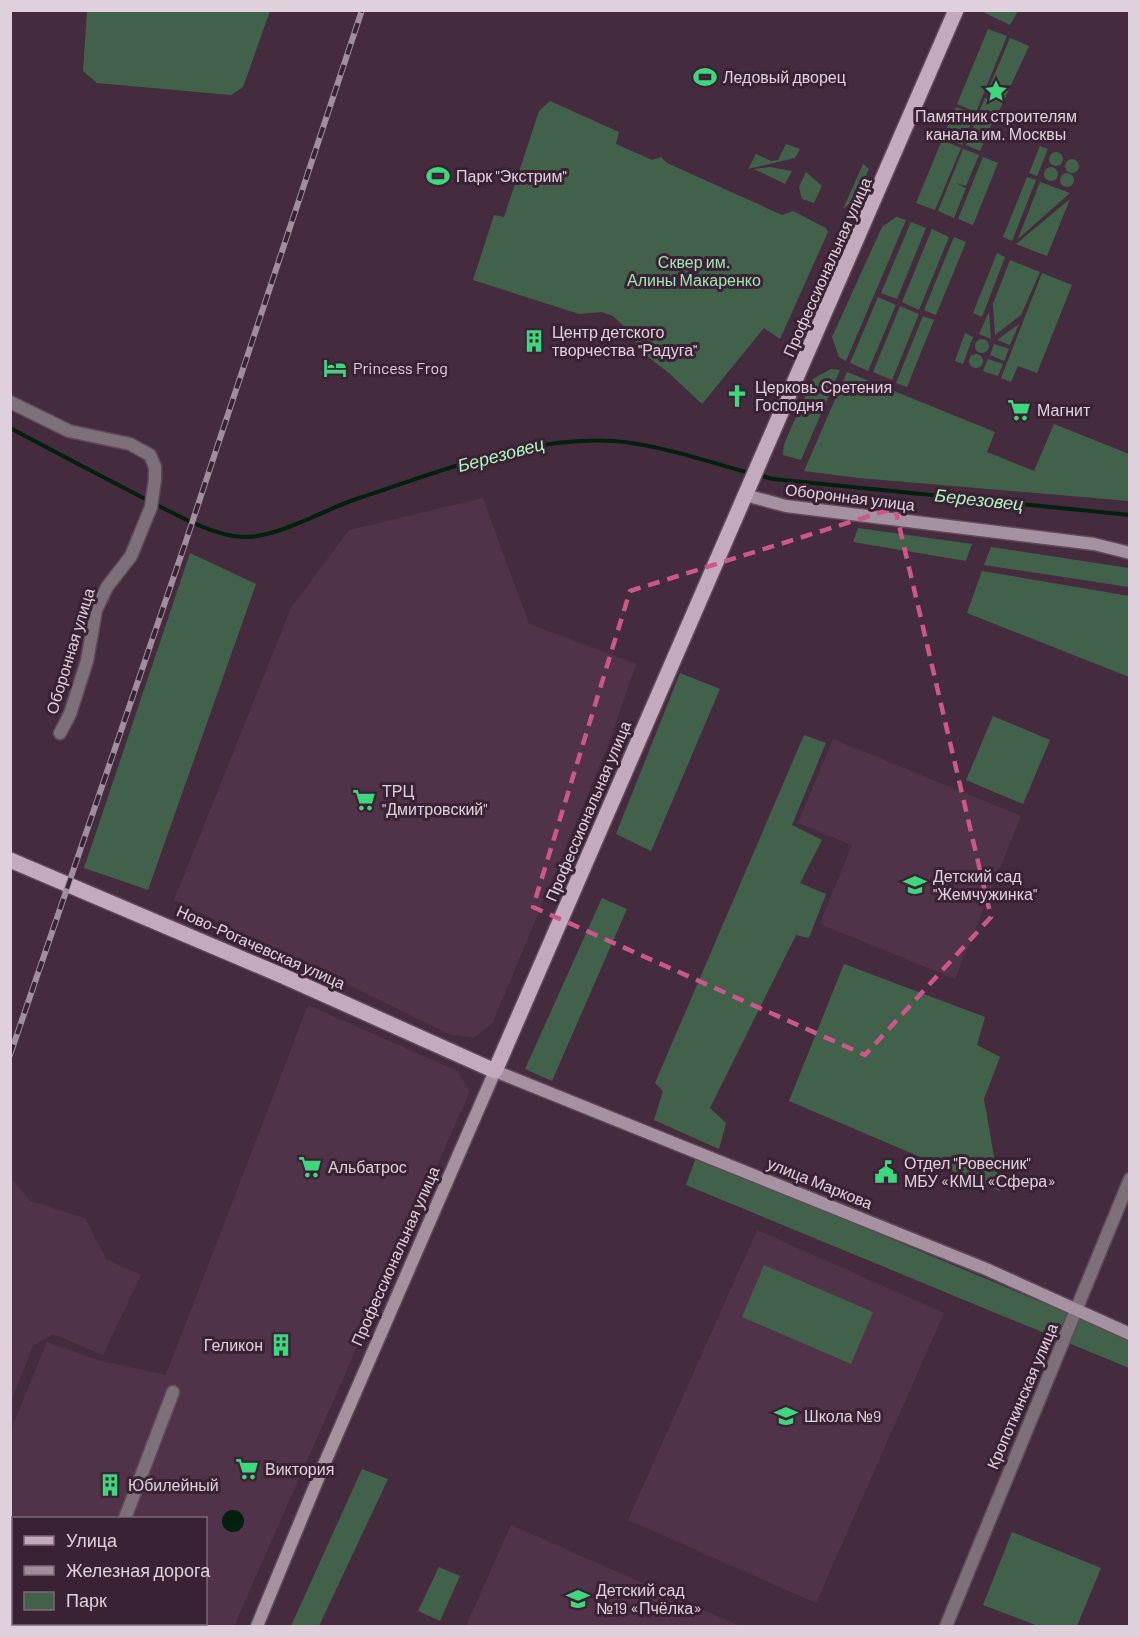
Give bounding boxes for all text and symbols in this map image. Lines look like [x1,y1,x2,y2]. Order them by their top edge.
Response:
sports icon: Ледовый дворец [692,64,718,90]
place label: Ледовый дворец [723,67,846,86]
place icon: Памятник строителям канала им. Москвы [983,78,1009,104]
place label: Памятник строителям канала им. Москвы [915,106,1077,143]
sports icon: Парк "Экстрим" [425,163,451,189]
place label: Парк "Экстрим" [456,166,567,185]
street label: Профессиональная улица [778,174,875,359]
park label: Сквер им. Алины Макаренко [627,252,761,289]
place label: Центр детского творчества "Радуга" [552,322,697,359]
building icon: Центр детского творчества "Радуга" [521,328,547,354]
hotel icon: Princess Frog [322,355,348,381]
place label: Princess Frog [353,358,448,377]
place label: Церковь Сретения Господня [755,377,892,414]
church icon: Церковь Сретения Господня [724,383,750,409]
supermarket icon: Магнит [1006,397,1032,423]
place label: Магнит [1037,400,1091,419]
water label: Березовец [455,432,547,476]
street label: Оборонная улица [784,479,916,514]
water label: Березовец [934,483,1025,515]
street label: Оборонная улица [41,585,98,716]
street label: Профессиональная улица [541,718,634,904]
place label: ТРЦ "Дмитровский" [382,781,488,818]
supermarket icon: ТРЦ "Дмитровский" [351,787,377,813]
place label: Детский сад "Жемчужинка" [933,866,1037,903]
school or university icon: Детский сад "Жемчужинка" [902,872,928,898]
street label: Ново-Рогачевская улица [174,901,349,992]
street label: улица Маркова [765,1153,876,1212]
place label: Отдел "Ровесник" МБУ «КМЦ «Сфера» [904,1153,1056,1190]
supermarket icon: Альбатрос [297,1154,323,1180]
place label: Альбатрос [328,1157,407,1176]
public building icon: Отдел "Ровесник" МБУ «КМЦ «Сфера» [873,1159,899,1185]
street label: Профессиональная улица [346,1163,443,1348]
street label: Кропоткинская улица [982,1320,1061,1472]
building icon: Геликон [268,1332,294,1358]
place label: Геликон [204,1335,263,1354]
school or university icon: Школа №9 [773,1403,799,1429]
place label: Школа №9 [804,1406,881,1425]
supermarket icon: Виктория [234,1456,260,1482]
place label: Виктория [265,1459,334,1478]
building icon: Юбилейный [97,1472,123,1498]
place label: Юбилейный [128,1475,219,1494]
legend [12,1517,207,1625]
text: Улица [66,1529,118,1551]
text: Железная дорога [66,1559,211,1581]
place label: Детский сад №19 «Пчёлка» [596,1580,702,1617]
school or university icon: Детский сад №19 «Пчёлка» [565,1586,591,1612]
text: Парк [66,1589,107,1611]

